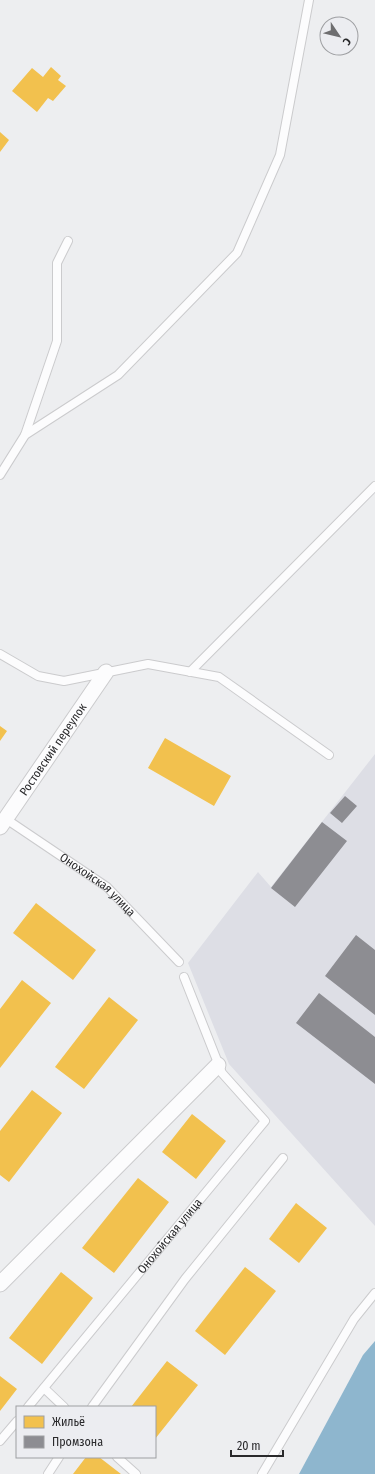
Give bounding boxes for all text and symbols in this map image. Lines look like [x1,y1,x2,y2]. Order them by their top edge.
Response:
north arrow [319,16,359,56]
text: С [340,35,354,48]
street label: Ростовский переулок [17,700,90,798]
street label: Онохойская улица [57,850,138,919]
street label: Онохойская улица [134,1196,205,1277]
legend [16,1406,156,1458]
text: Жильё [52,1415,85,1429]
scale bar [231,1432,283,1458]
text: Промзона [52,1435,103,1449]
text: 20 m [237,1439,261,1453]

